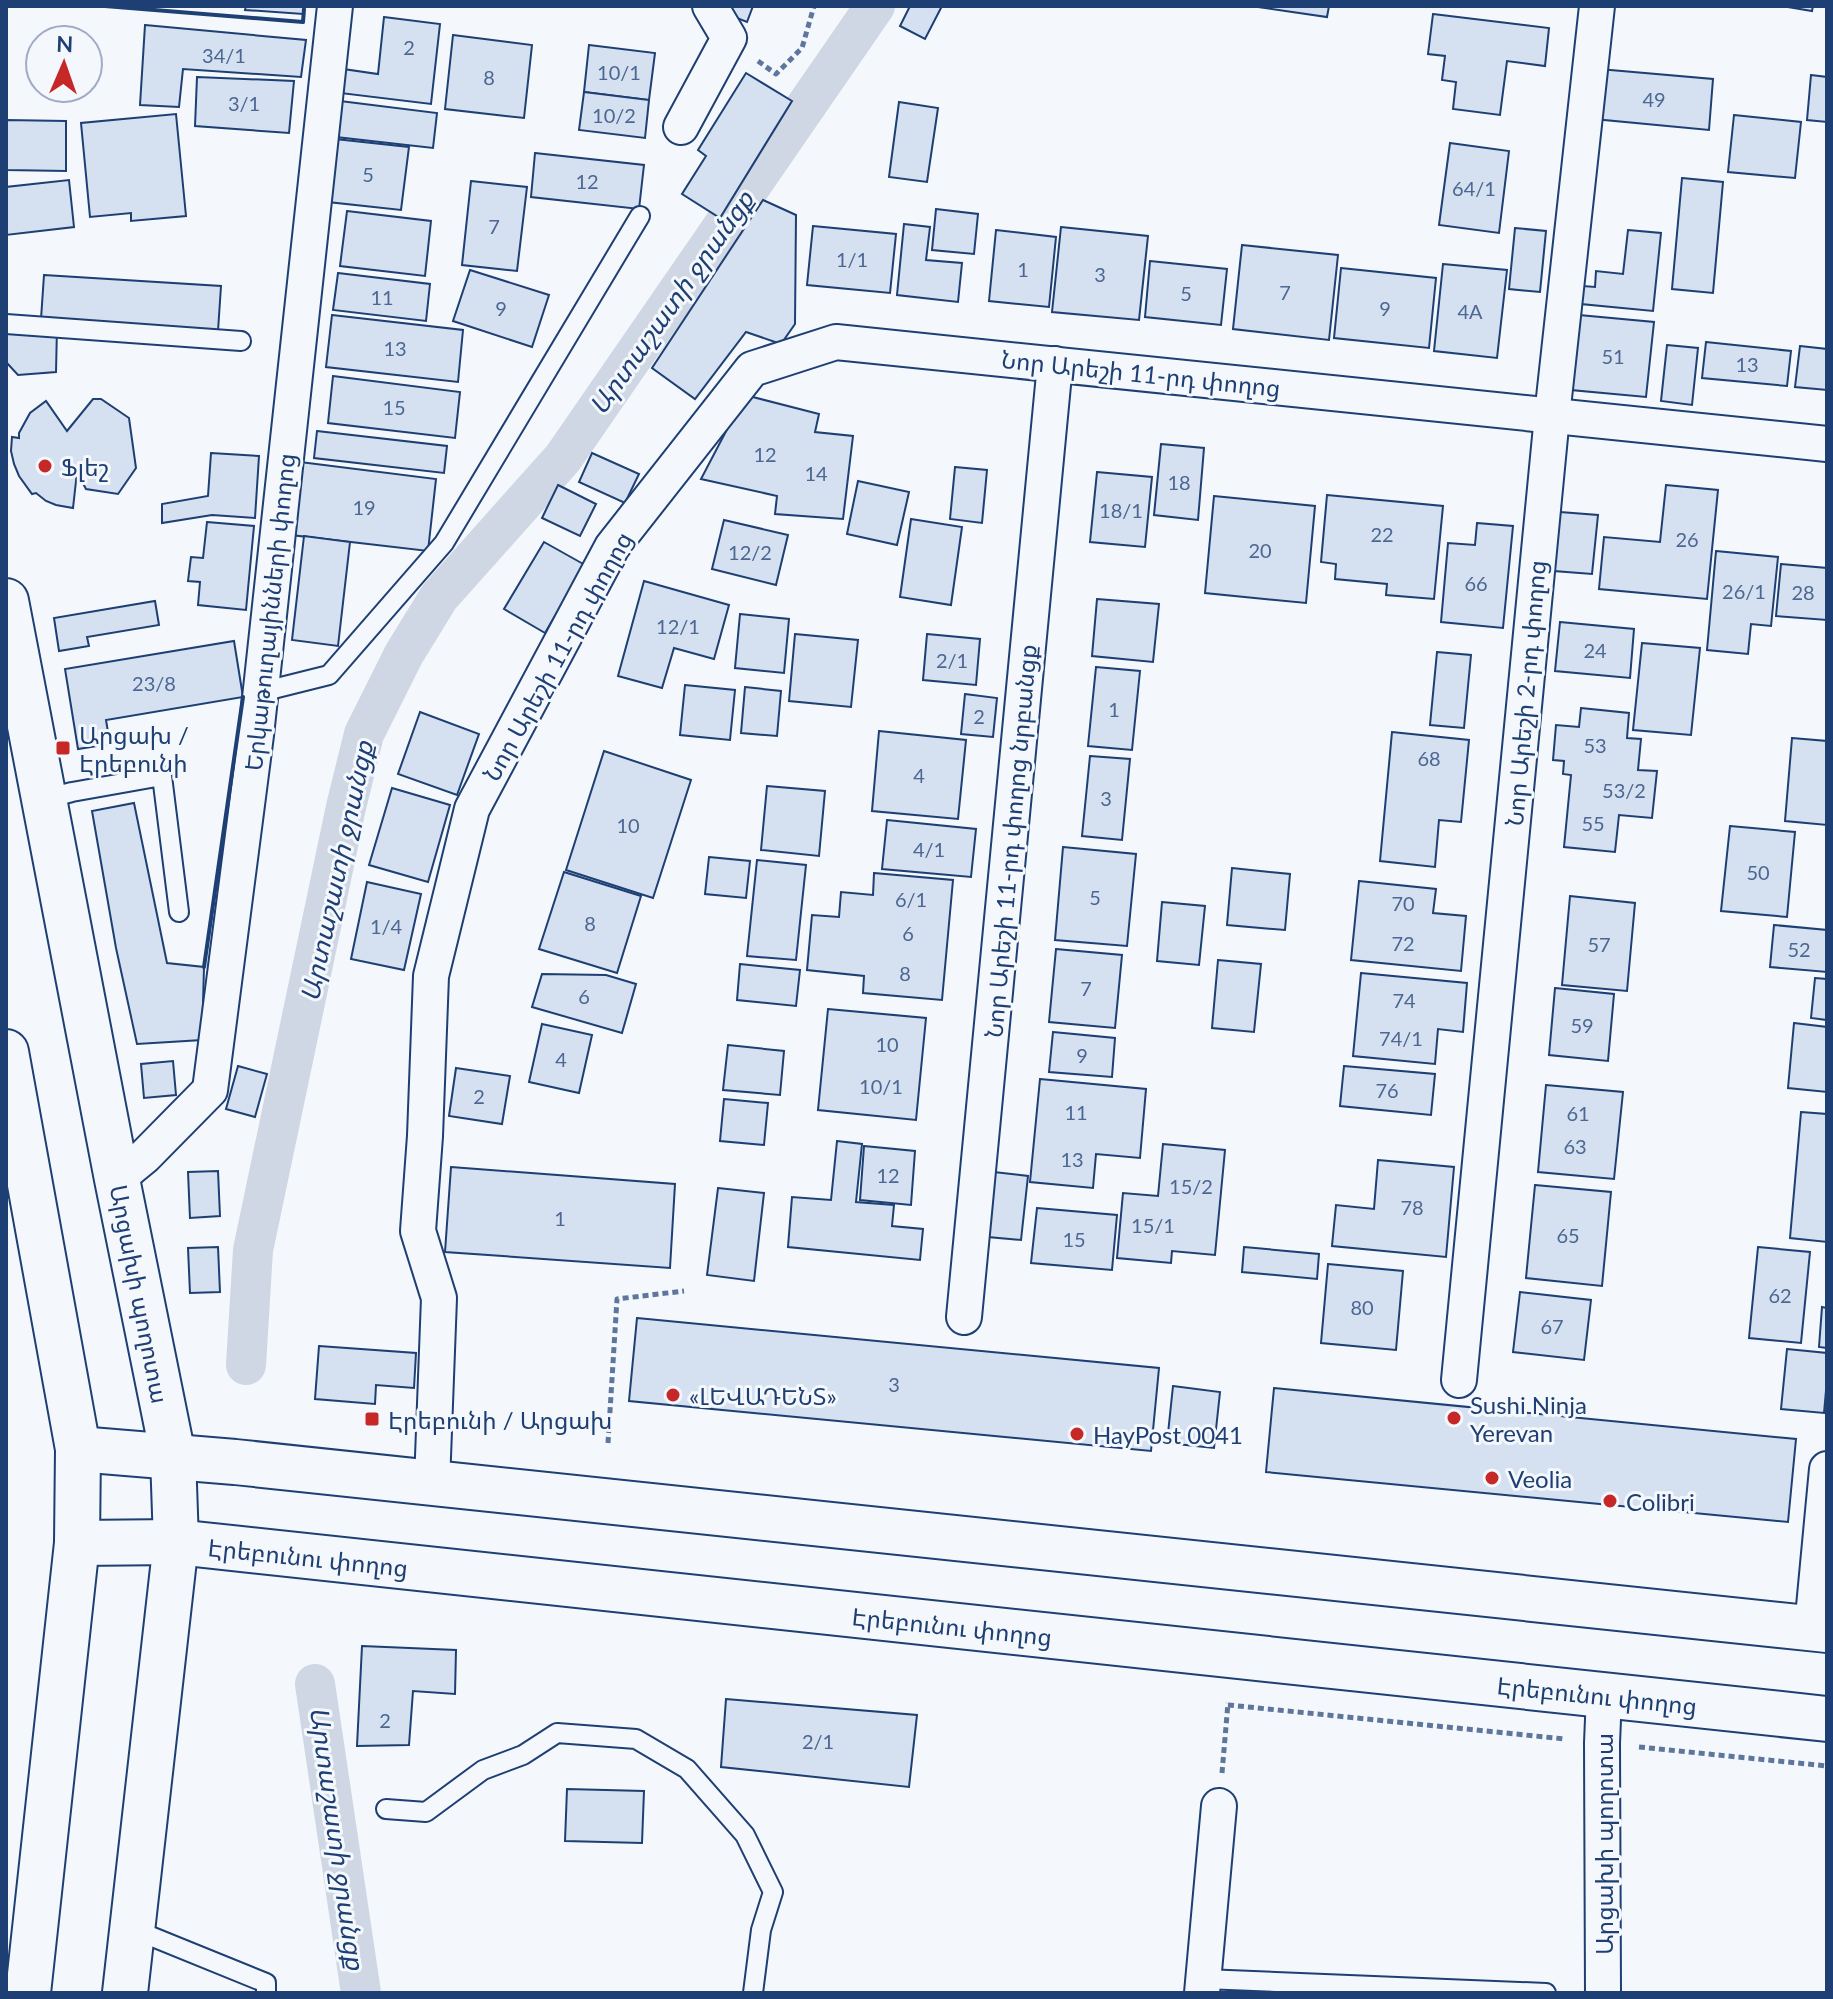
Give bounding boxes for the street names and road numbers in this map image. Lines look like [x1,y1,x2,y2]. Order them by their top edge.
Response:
street label: Նոր Արեշի 11-րդ փողոց [1000,344,1282,403]
street label: Երկաթուղայինների փողոց [238,452,301,772]
street label: Նոր Արեշի 11-րդ փողոց [476,526,639,786]
street label: Նոր Արեշի 2-րդ փողոց [1499,559,1552,827]
street label: Նոր Արեշի 11-րդ փողոց նրբանցք [978,643,1043,1039]
street label: Արցախի պողոտա [104,1182,175,1406]
street label: Էրեբունու փողոց [206,1532,410,1583]
street label: Էրեբունու փողոց [850,1601,1054,1652]
street label: Էրեբունու փողոց [1495,1670,1699,1721]
street label: Արցախի պողոտա [1589,1733,1619,1955]

